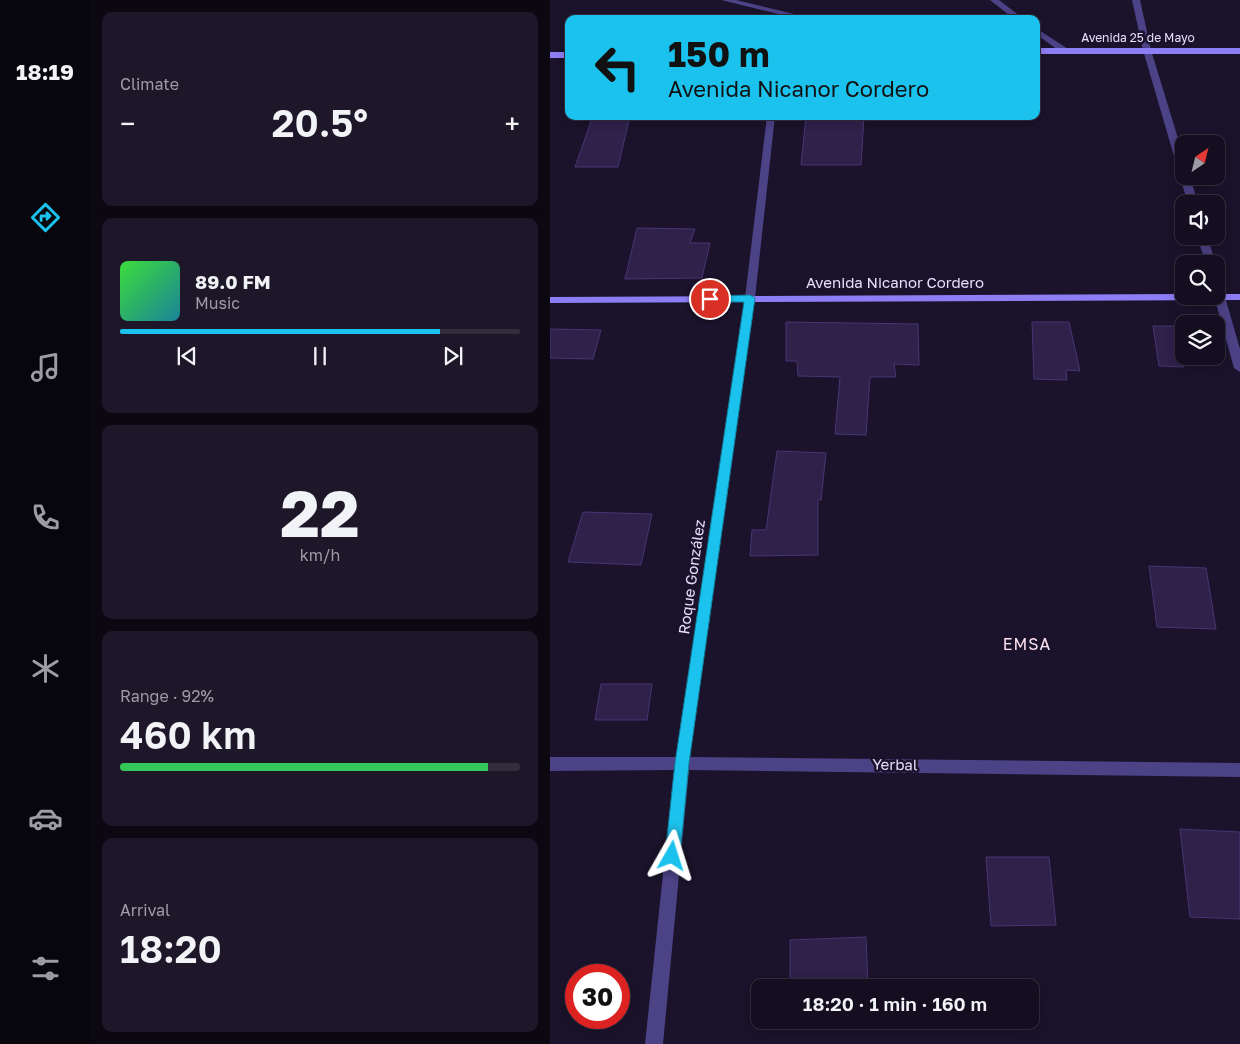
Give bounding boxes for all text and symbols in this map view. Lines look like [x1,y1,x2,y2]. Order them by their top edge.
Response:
street label: Avenida 25 de Mayo [1081,30,1195,45]
text: 150 m [668,33,770,75]
icon: left [585,35,650,100]
text: 18:19 [16,58,74,85]
text: Climate [120,74,179,94]
text: Avenida Nicanor Cordero [668,75,929,102]
text: 20.5° [272,100,368,145]
text: − [120,107,135,140]
text: + [505,107,520,140]
north arrow [1175,135,1225,185]
map controls [1175,135,1225,365]
button: sound [1175,195,1225,245]
icon: directions [28,200,63,235]
button: search [1175,255,1225,305]
text: 89.0 FM [195,270,271,293]
street label: Avenida Nicanor Cordero [806,273,984,291]
pin [689,278,731,320]
icon: arrive [696,285,724,313]
text: Music [195,293,240,313]
button: layers [1175,315,1225,365]
icon: previous [173,342,201,370]
icon: pause [306,342,334,370]
icon: next [439,342,467,370]
icon: music [28,350,63,385]
text: 22 [280,473,360,551]
icon: phone [28,500,63,535]
street label: Roque González [674,518,708,635]
text: km/h [300,545,340,565]
district label: EMSA [1003,634,1051,654]
icon: climate [28,651,63,686]
text: Range · 92% [120,686,214,706]
text: 460 km [120,712,256,757]
street label: Yerbal [872,755,918,773]
icon: car [28,801,63,836]
position arrow [645,829,697,881]
text: Arrival [120,900,170,920]
text: 18:20 [120,926,222,971]
icon: filters [28,951,63,986]
speed limit sign: 30 [565,964,630,1029]
text: 18:20 · 1 min · 160 m [803,992,987,1015]

